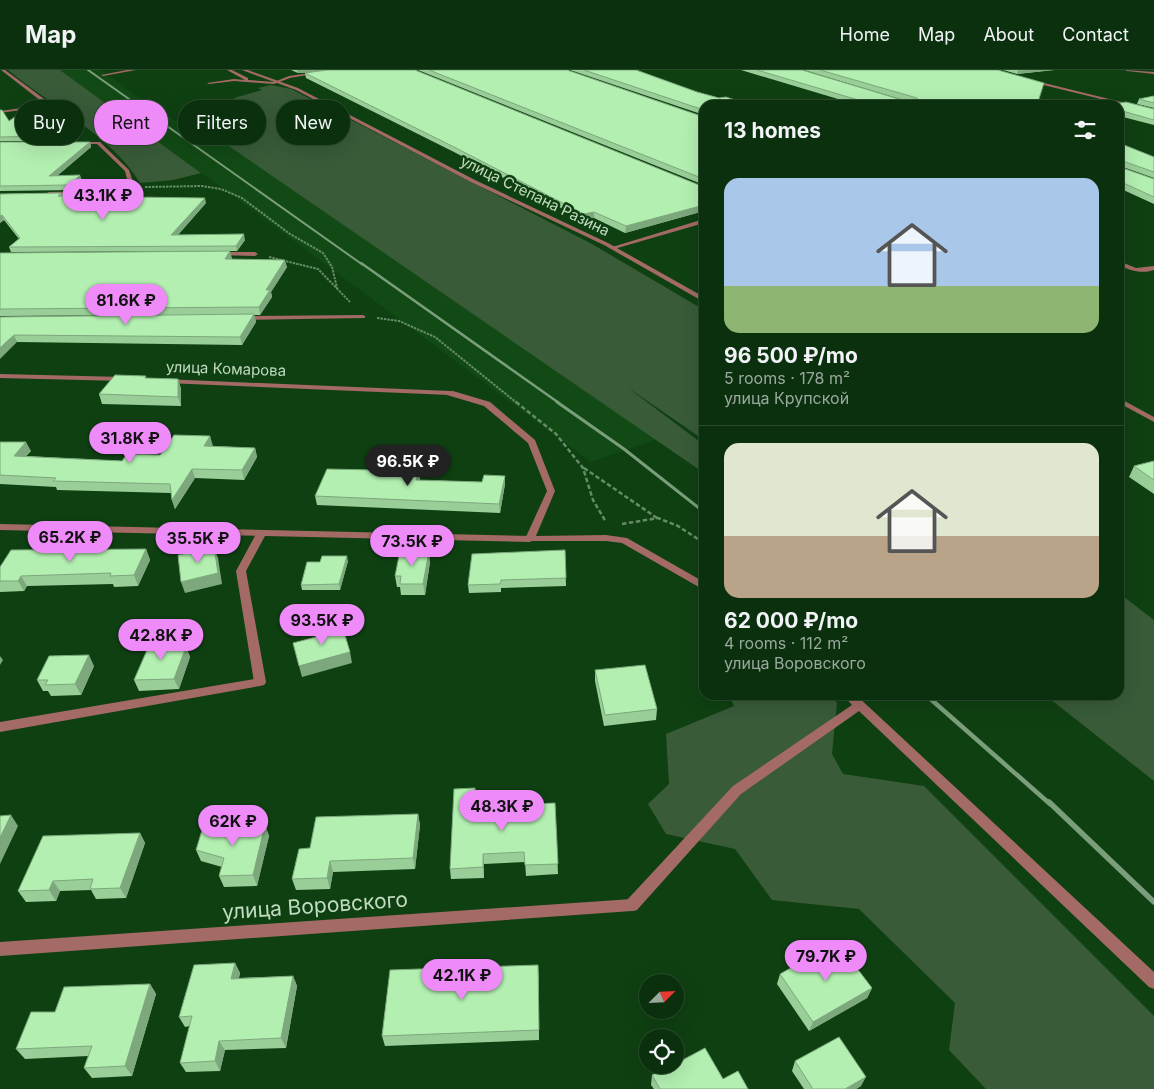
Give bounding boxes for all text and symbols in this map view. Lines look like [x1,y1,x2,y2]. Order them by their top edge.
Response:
text: Map [25,20,76,49]
text: Home [840,24,890,45]
text: Map [918,24,955,45]
text: About [983,24,1034,45]
text: Contact [1062,24,1129,45]
chip: Buy [15,100,84,145]
chip: Rent [94,100,168,145]
chip: Filters [178,100,266,145]
chip: New [276,100,350,145]
icon: filters [1071,116,1099,144]
text: 13 homes [724,118,821,143]
street label: улица Степана Разина [458,151,613,240]
pin: 43.1K ₽ [57,178,149,221]
text: 43.1K ₽ [74,185,132,205]
icon: home [867,210,957,300]
pin: 81.6K ₽ [80,284,172,326]
text: 81.6K ₽ [96,290,156,310]
text: 96 500 ₽/mo [724,343,858,368]
street label: улица Комарова [166,357,286,380]
text: 5 rooms · 178 m² [724,368,850,388]
text: улица Крупской [724,388,849,408]
pin: 31.8K ₽ [84,422,176,464]
text: 31.8K ₽ [100,428,160,448]
pin: 96.5K ₽ [362,444,454,487]
text: 96.5K ₽ [377,451,439,471]
icon: home [867,476,957,566]
pin: 65.2K ₽ [24,520,116,563]
pin: 35.5K ₽ [152,522,244,564]
pin: 73.5K ₽ [366,524,458,567]
text: 65.2K ₽ [39,527,101,547]
text: 35.5K ₽ [167,528,229,548]
text: 73.5K ₽ [381,531,443,551]
pin: 93.5K ₽ [276,604,368,646]
text: 62 000 ₽/mo [724,608,858,633]
text: 93.5K ₽ [290,610,354,630]
pin: 42.8K ₽ [115,618,207,661]
text: 42.8K ₽ [129,625,193,645]
text: 4 rooms · 112 m² [724,633,848,653]
text: улица Воровского [724,653,866,673]
pin: 48.3K ₽ [456,790,548,832]
text: 48.3K ₽ [470,796,534,816]
pin: 62K ₽ [198,804,268,847]
text: 62K ₽ [209,811,257,831]
street label: улица Воровского [221,887,409,924]
pin: 79.7K ₽ [780,940,872,982]
text: 79.7K ₽ [796,946,856,966]
pin: 42.1K ₽ [416,958,508,1001]
text: 42.1K ₽ [433,965,491,985]
north arrow [639,974,684,1019]
map controls [639,974,684,1074]
button: locate [639,1029,684,1074]

